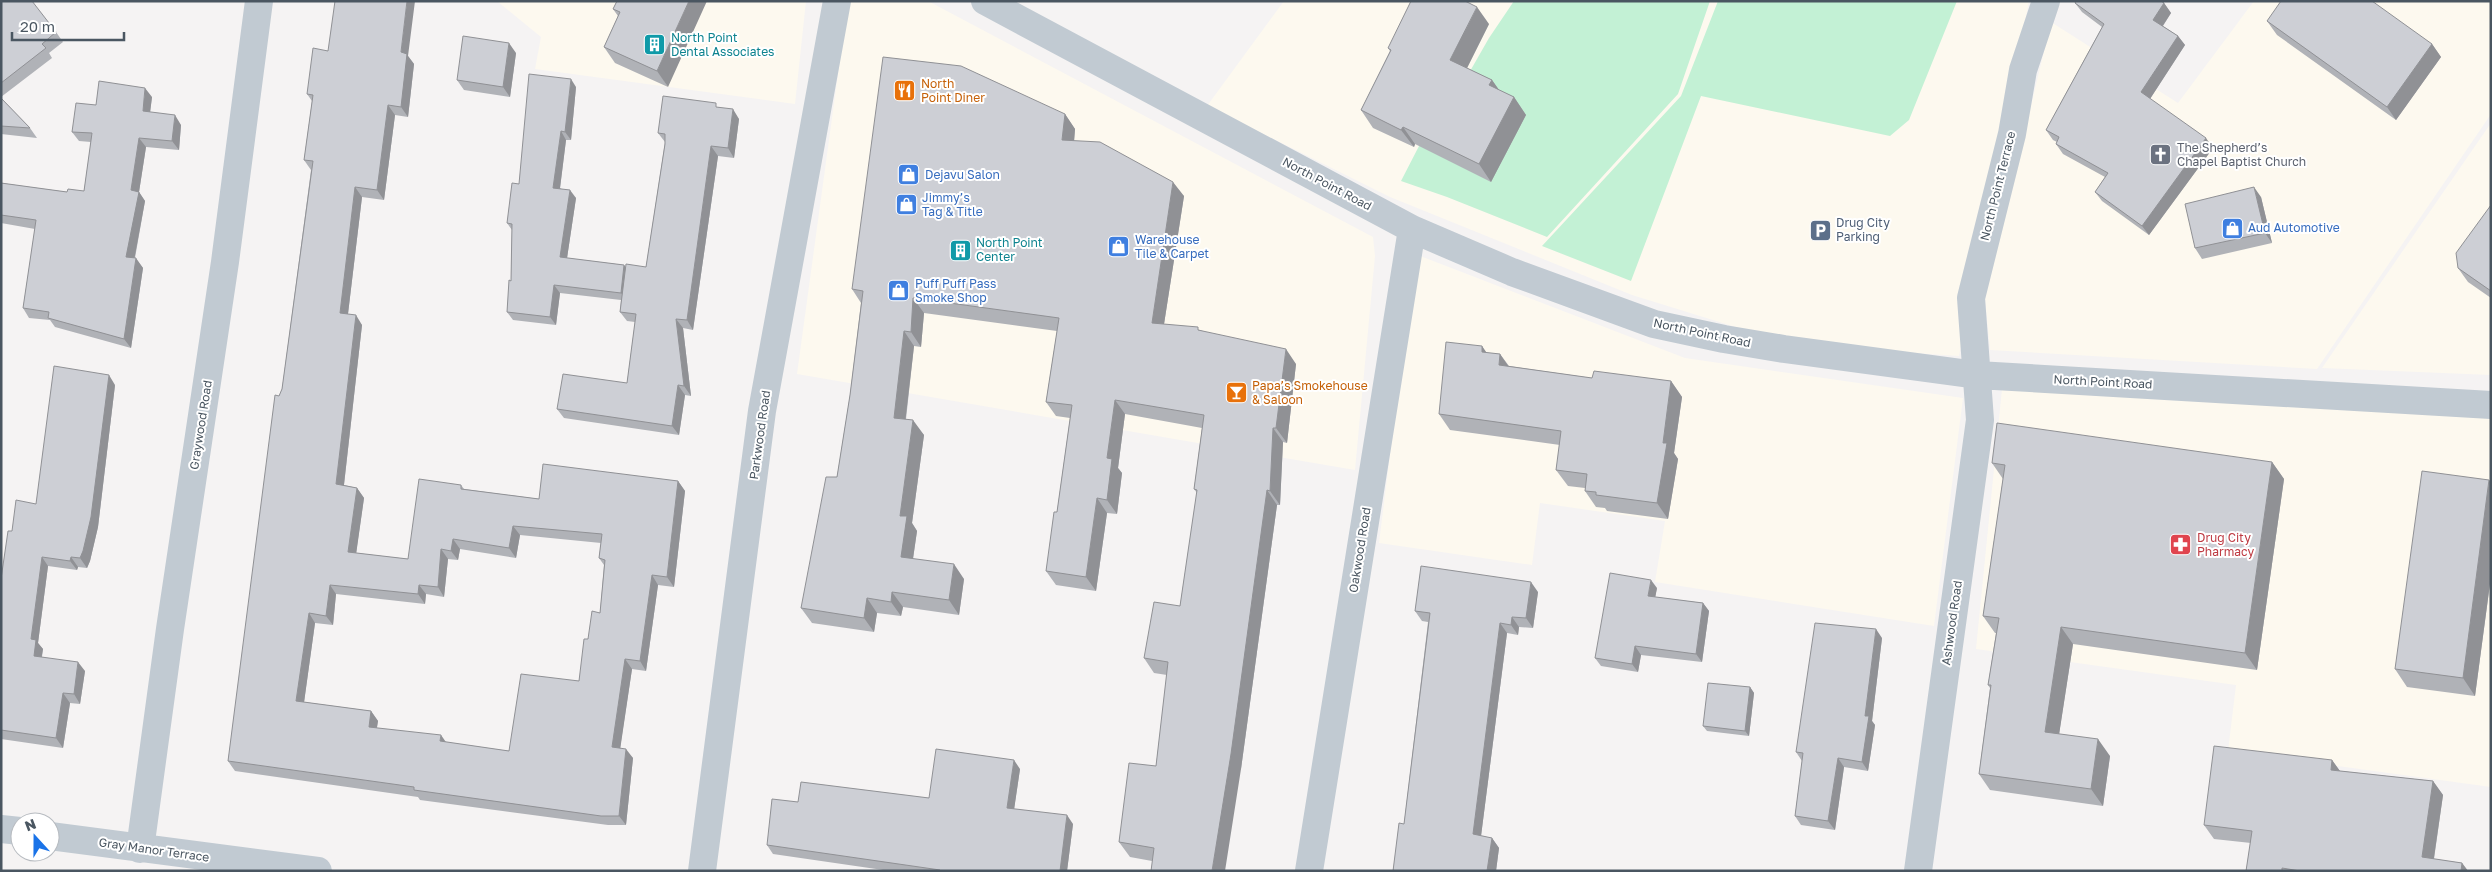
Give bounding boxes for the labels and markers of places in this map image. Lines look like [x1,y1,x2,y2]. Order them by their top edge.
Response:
place label: North Point Dental Associates [671,30,774,59]
building icon: North Point Dental Associates [643,33,667,57]
place label: North Point Diner [921,76,985,105]
restaurant icon: North Point Diner [893,79,917,103]
place label: The Shepherd’s Chapel Baptist Church [2177,140,2306,169]
church icon: The Shepherd’s Chapel Baptist Church [2149,143,2173,167]
shop icon: Dejavu Salon [897,163,921,187]
place label: Dejavu Salon [925,167,1000,182]
place label: Jimmy’s Tag & Title [922,190,983,219]
shop icon: Jimmy’s Tag & Title [894,193,918,217]
place label: Drug City Parking [1836,215,1890,244]
shop icon: Aud Automotive [2220,216,2244,240]
parking icon: Drug City Parking [1808,218,1832,242]
place label: Aud Automotive [2248,220,2340,235]
place label: Warehouse Tile & Carpet [1135,232,1209,261]
place label: North Point Center [976,235,1043,264]
shop icon: Warehouse Tile & Carpet [1107,235,1131,259]
building icon: North Point Center [948,238,972,262]
place label: Puff Puff Pass Smoke Shop [915,276,996,305]
shop icon: Puff Puff Pass Smoke Shop [887,279,911,303]
place label: Papa’s Smokehouse & Saloon [1252,378,1368,407]
bar icon: Papa’s Smokehouse & Saloon [1224,381,1248,405]
place label: Drug City Pharmacy [2197,530,2254,559]
pharmacy icon: Drug City Pharmacy [2169,533,2193,557]

